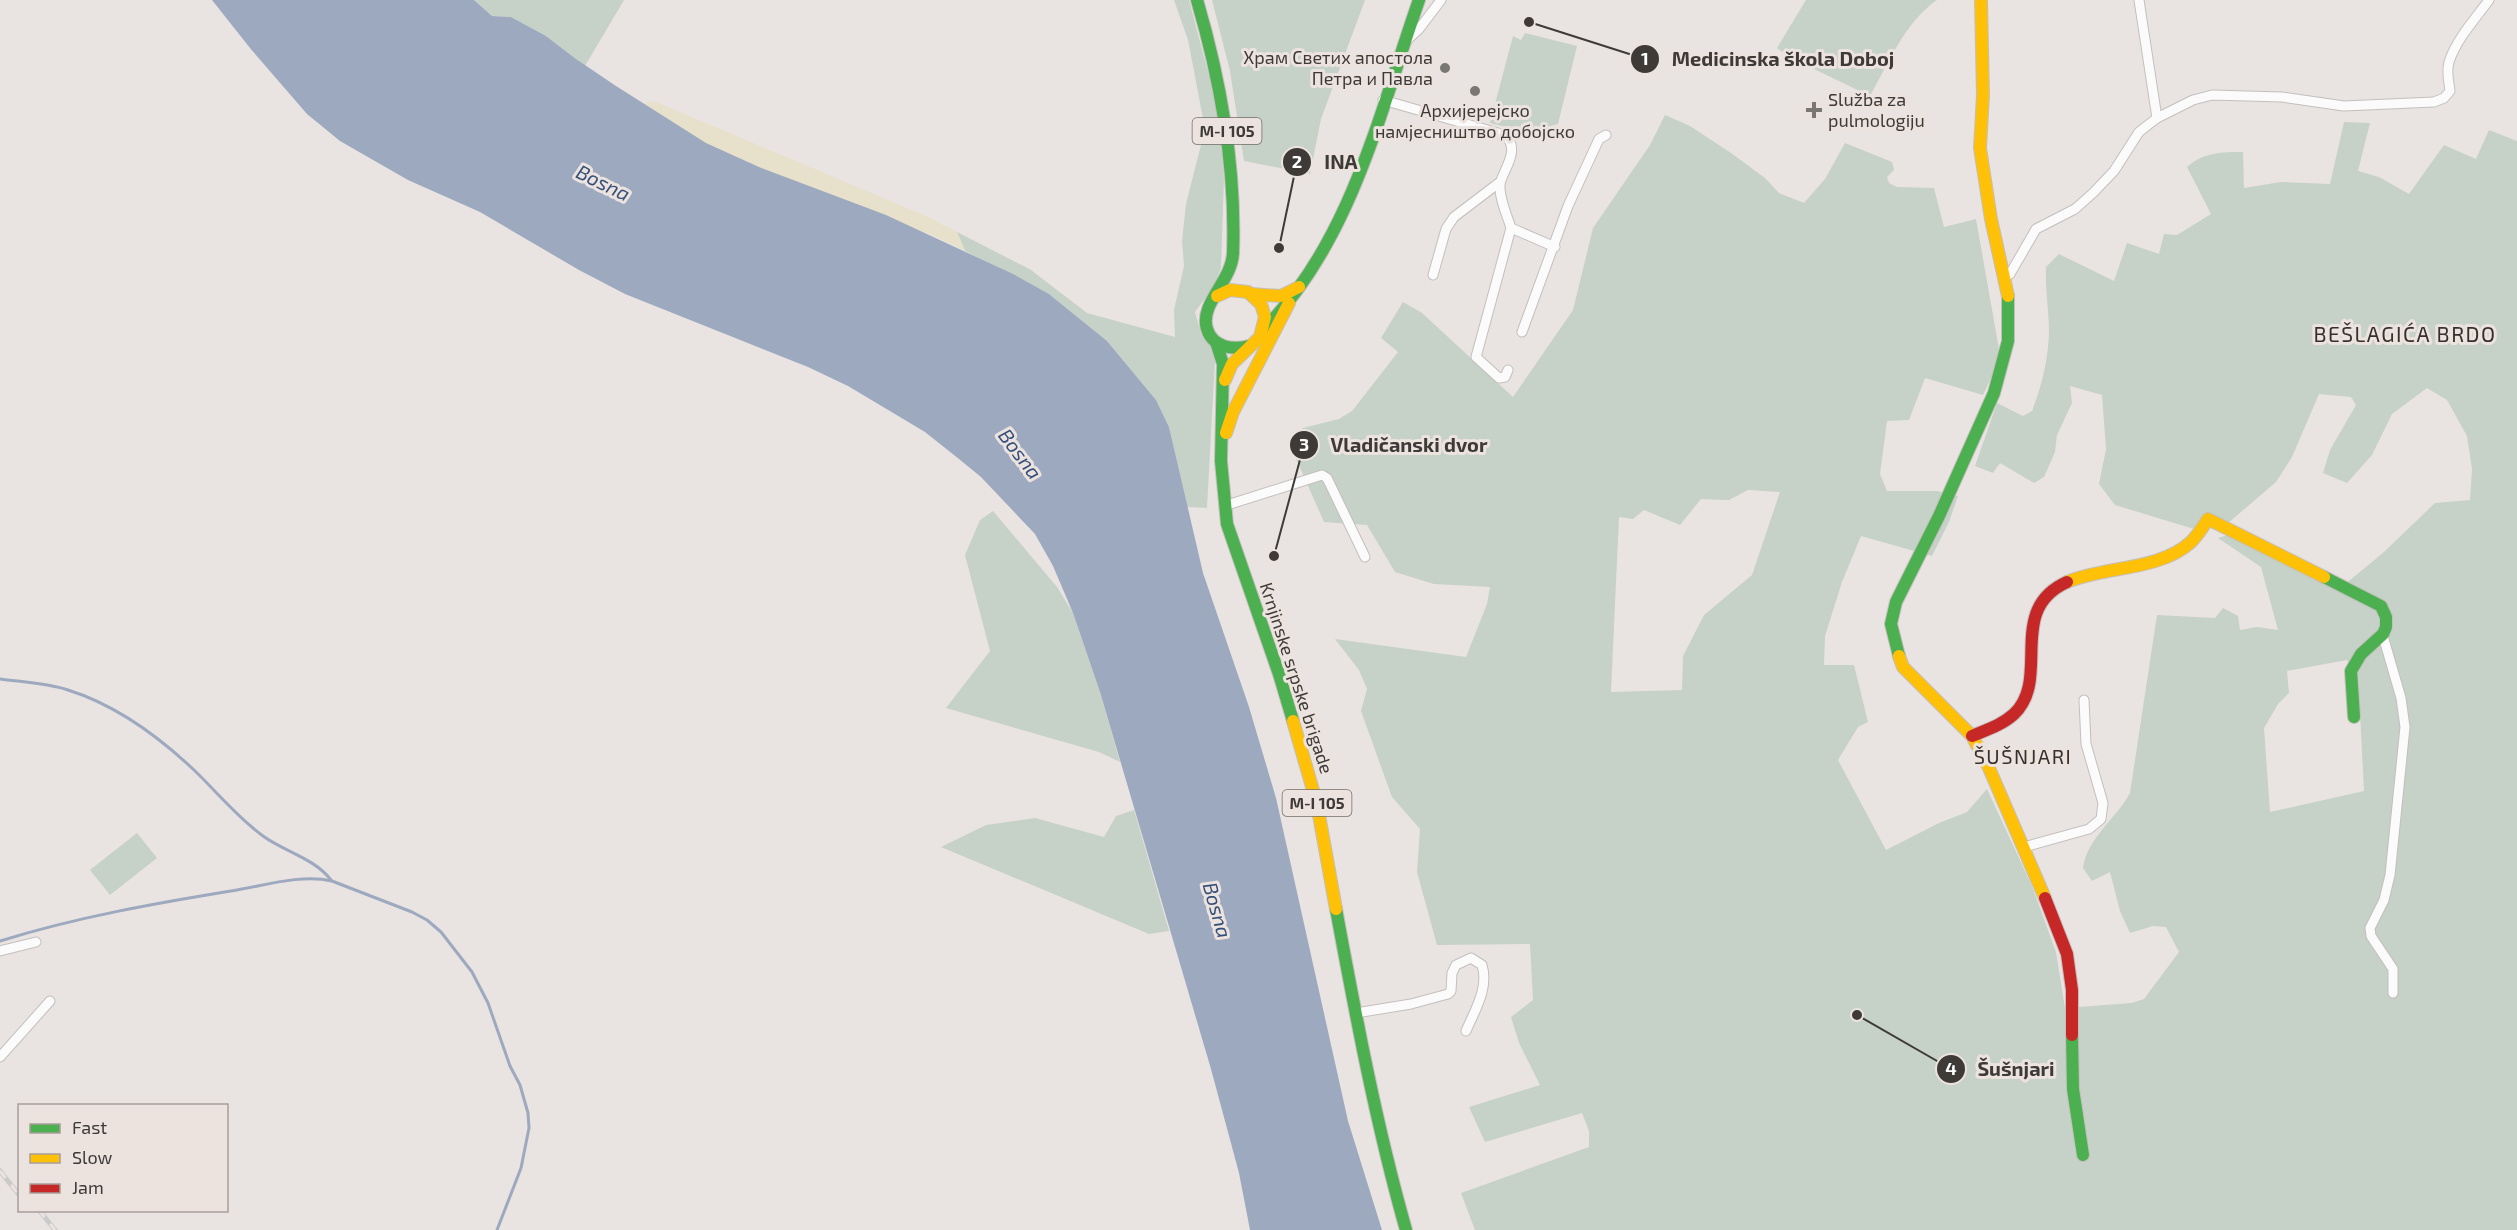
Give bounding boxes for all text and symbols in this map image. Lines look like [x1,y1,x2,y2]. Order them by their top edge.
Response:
callout: Medicinska škola Doboj [1630,40,1907,78]
place label: Храм Светих апостола Петра и Павла [1243,46,1433,89]
text: Medicinska škola Doboj [1672,46,1894,70]
text: 1 [1641,47,1649,69]
marker: Храм Светих апостола Петра и Павла [1438,61,1452,75]
marker: Архијерејско намјесништво добојско [1468,84,1482,98]
place label: Služba za pulmologiju [1828,88,1925,131]
place label: Архијерејско намјесништво добојско [1375,99,1575,142]
marker: Služba za pulmologiju [1805,101,1823,119]
road number: M-I 105 [1192,118,1262,144]
callout: INA [1282,143,1369,181]
text: INA [1324,149,1359,173]
text: 2 [1292,150,1302,172]
water label: Bosna [573,159,634,205]
district label: BEŠLAGIĆA BRDO [2313,321,2497,346]
water label: Bosna [994,424,1047,483]
callout: Vladičanski dvor [1289,426,1500,464]
text: Vladičanski dvor [1331,432,1488,456]
text: 3 [1299,433,1309,455]
street label: Krnjinske srpske brigade [1256,579,1338,776]
district label: ŠUŠNJARI [1974,744,2072,768]
road number: M-I 105 [1282,790,1352,816]
water label: Bosna [1199,879,1237,940]
callout: Šušnjari [1936,1050,2067,1088]
text: Šušnjari [1977,1056,2055,1080]
text: 4 [1945,1057,1957,1079]
legend [18,1104,228,1212]
text: Fast [72,1116,107,1138]
text: Slow [72,1146,113,1168]
text: Jam [72,1176,104,1198]

